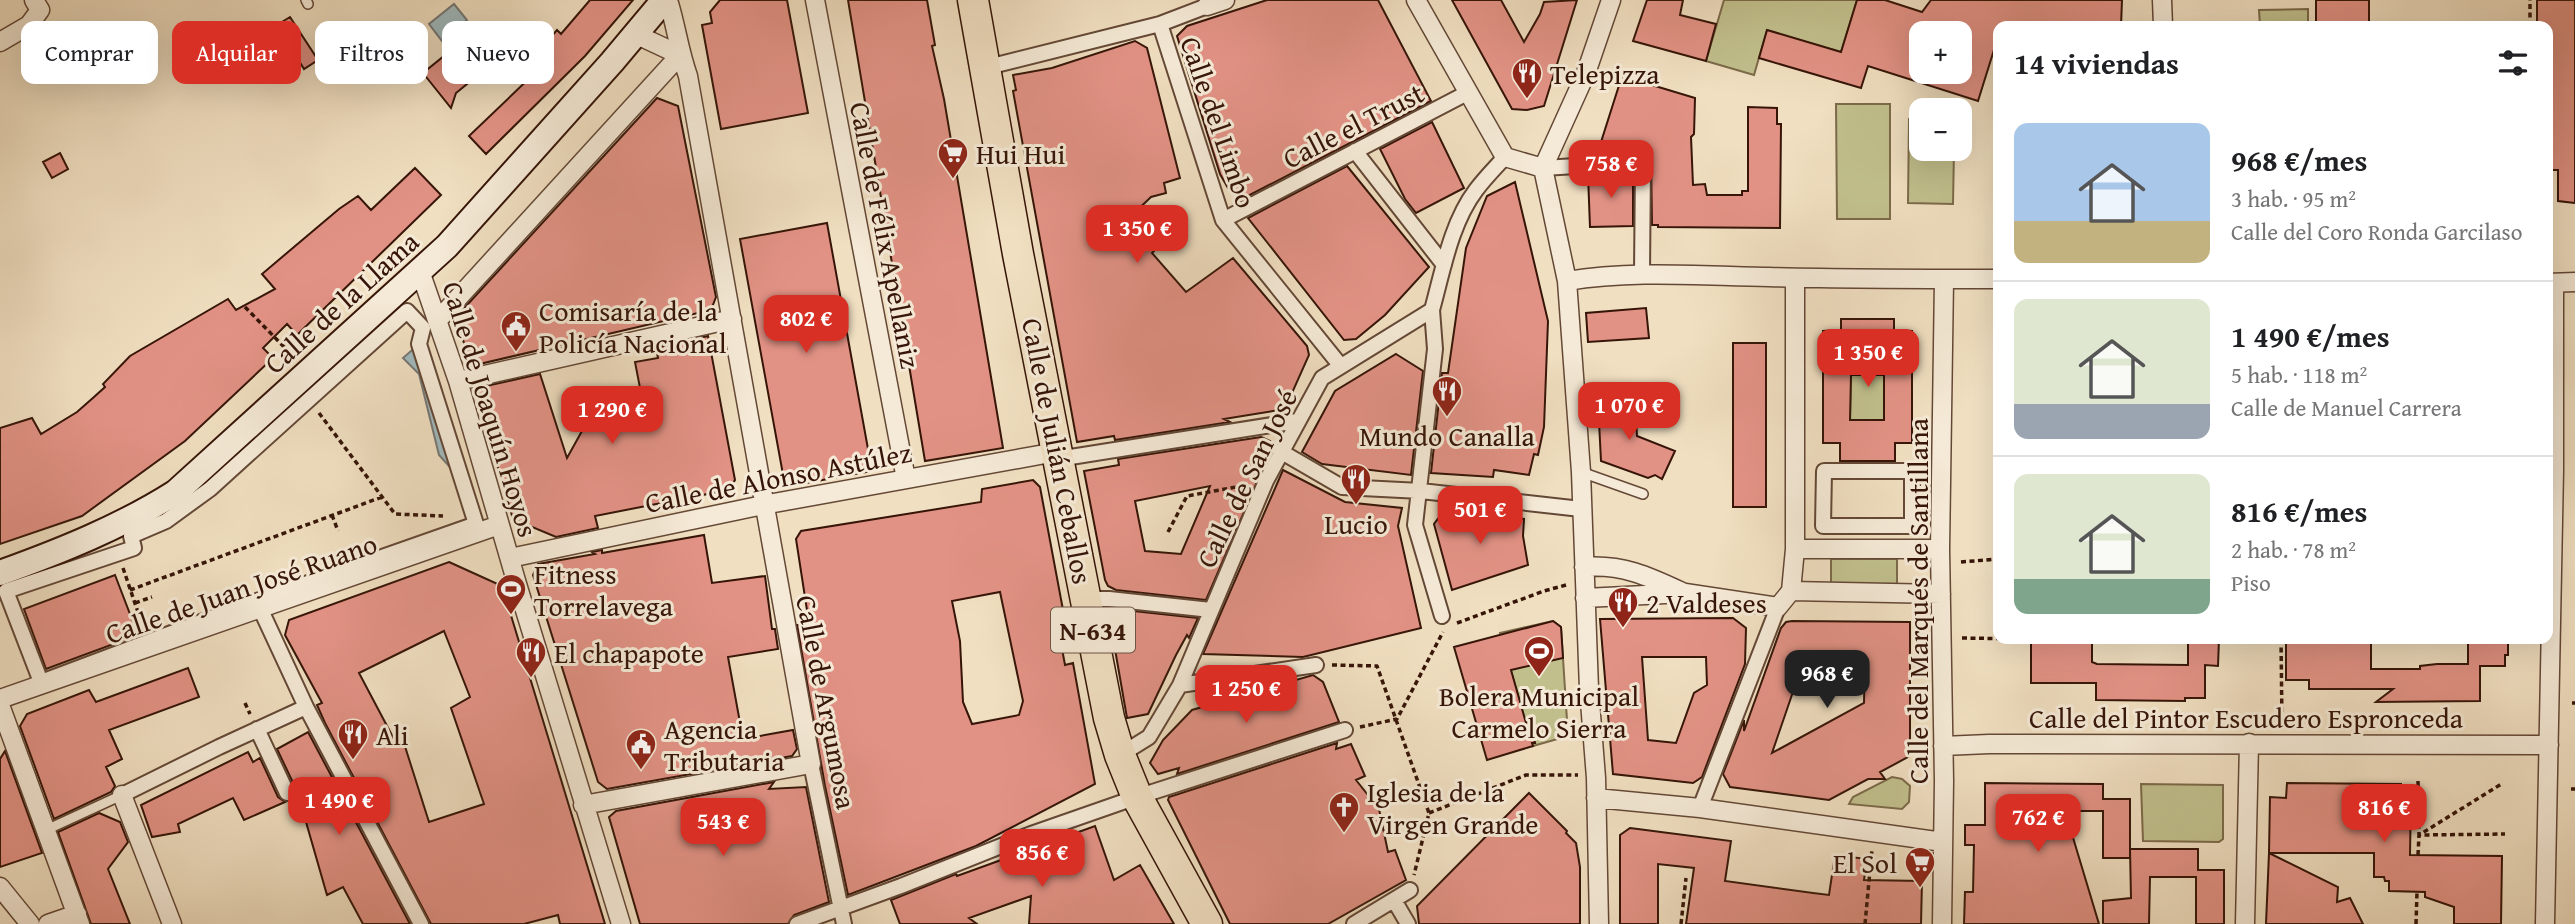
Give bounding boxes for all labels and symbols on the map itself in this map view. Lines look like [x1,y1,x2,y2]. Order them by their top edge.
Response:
street label: Calle del Limbo [1171,31,1267,213]
place label: Telepizza [1550,53,1660,94]
restaurant icon: Telepizza [1510,56,1544,100]
street label: Calle el Trust [1275,72,1431,178]
street label: Calle de Félix Apellaniz [840,98,932,372]
place label: Hui Hui [976,133,1065,174]
supermarket icon: Hui Hui [936,136,970,180]
pin: 758 € [1562,140,1660,200]
pin: 1 350 € [1072,205,1202,265]
street label: Calle de la Llama [255,221,428,383]
street label: Calle de Joaquín Hoyos [433,276,549,542]
place label: Comisaría de la Policía Nacional [539,290,727,363]
pin: 802 € [757,296,855,355]
public building icon: Comisaría de la Policía Nacional [499,309,533,353]
street label: Calle de Julián Ceballos [1012,315,1104,587]
pin: 1 350 € [1803,330,1933,389]
restaurant icon: Mundo Canalla [1430,374,1464,418]
street label: Calle de San José [1185,382,1307,574]
pin: 1 070 € [1564,382,1694,442]
pin: 1 290 € [547,386,677,446]
place label: Mundo Canalla [1359,415,1536,456]
street label: Calle del Marqués de Santillana [1897,417,1938,784]
street label: Calle de Alonso Astúlez [641,431,915,523]
restaurant icon: Lucio [1339,462,1373,506]
pin: 501 € [1431,486,1529,546]
place label: Lucio [1324,503,1388,544]
street label: Calle de Juan José Ruano [100,522,382,654]
place label: Fitness Torrelavega [534,553,674,626]
sports icon: Fitness Torrelavega [494,572,528,616]
place label: 2 Valdeses [1646,582,1767,623]
restaurant icon: 2 Valdeses [1606,585,1640,629]
street label: Calle de Argumosa [786,592,868,813]
road number: N-634 [1051,608,1135,652]
place label: El chapapote [554,632,704,673]
sports icon: Bolera Municipal Carmelo Sierra [1522,634,1556,678]
restaurant icon: El chapapote [514,635,548,679]
pin: 968 € [1778,650,1876,710]
pin: 1 250 € [1181,666,1311,725]
place label: Bolera Municipal Carmelo Sierra [1439,675,1639,748]
street label: Calle del Pintor Escudero Espronceda [2029,697,2464,738]
place label: Agencia Tributaria [664,708,785,781]
place label: Ali [376,714,409,755]
restaurant icon: Ali [336,717,370,761]
public building icon: Agencia Tributaria [624,727,658,771]
place label: Iglesia de la Virgen Grande [1367,771,1539,844]
pin: 1 490 € [274,778,404,837]
pin: 816 € [2335,784,2433,844]
church icon: Iglesia de la Virgen Grande [1327,790,1361,834]
pin: 762 € [1989,794,2087,854]
pin: 543 € [674,798,772,858]
pin: 856 € [993,830,1091,889]
place label: El Sol [1833,842,1897,883]
supermarket icon: El Sol [1903,845,1937,889]

